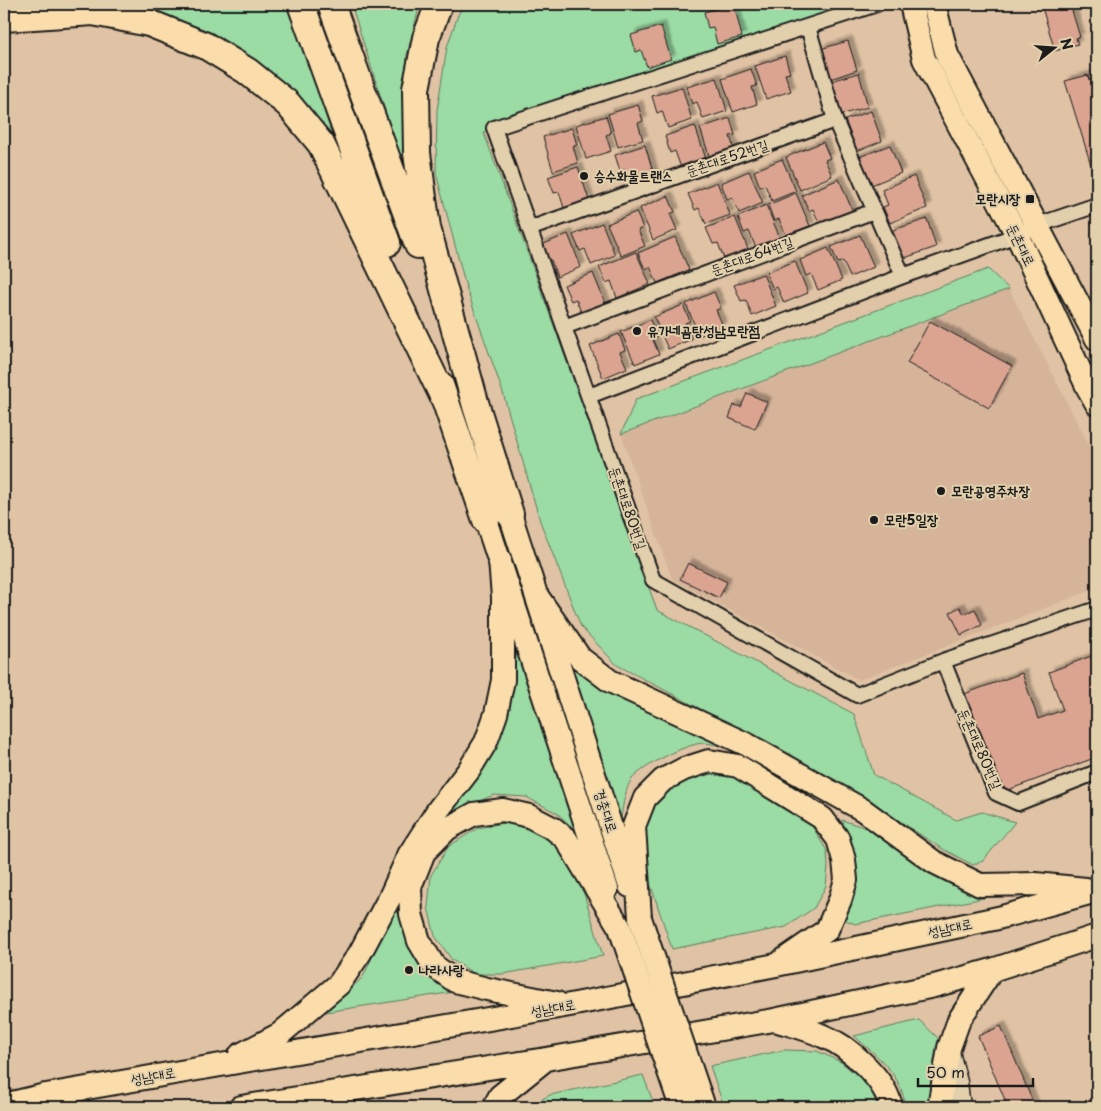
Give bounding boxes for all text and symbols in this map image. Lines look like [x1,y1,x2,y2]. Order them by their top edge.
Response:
north arrow [1028,22,1078,72]
text: N [1055,36,1079,52]
street label: 둔촌대로52번길 [683,133,772,181]
place label: 승수화물트랜스 [594,165,673,186]
marker: 승수화물트랜스 [578,170,590,182]
place label: 모란시장 [975,188,1021,209]
marker: 모란시장 [1024,193,1036,205]
street label: 둔촌대로 [1002,220,1041,270]
street label: 둔촌대로64번길 [708,231,797,280]
place label: 유가네곰탕성남모란점 [647,320,760,341]
marker: 유가네곰탕성남모란점 [631,325,643,337]
street label: 둔촌대로80번길 [604,463,653,553]
place label: 모란공영주차장 [951,480,1031,501]
marker: 모란공영주차장 [935,485,947,497]
place label: 모란5일장 [884,509,939,530]
marker: 모란5일장 [868,514,880,526]
street label: 둔촌대로80번길 [953,705,1008,793]
street label: 경충대로 [590,786,623,836]
street label: 성남대로 [926,913,974,942]
place label: 나라사랑 [419,959,465,980]
marker: 나라사랑 [403,964,415,976]
street label: 성남대로 [529,993,577,1022]
scale bar [918,1056,1034,1088]
text: 50 m [926,1060,965,1083]
street label: 성남대로 [129,1061,177,1090]

